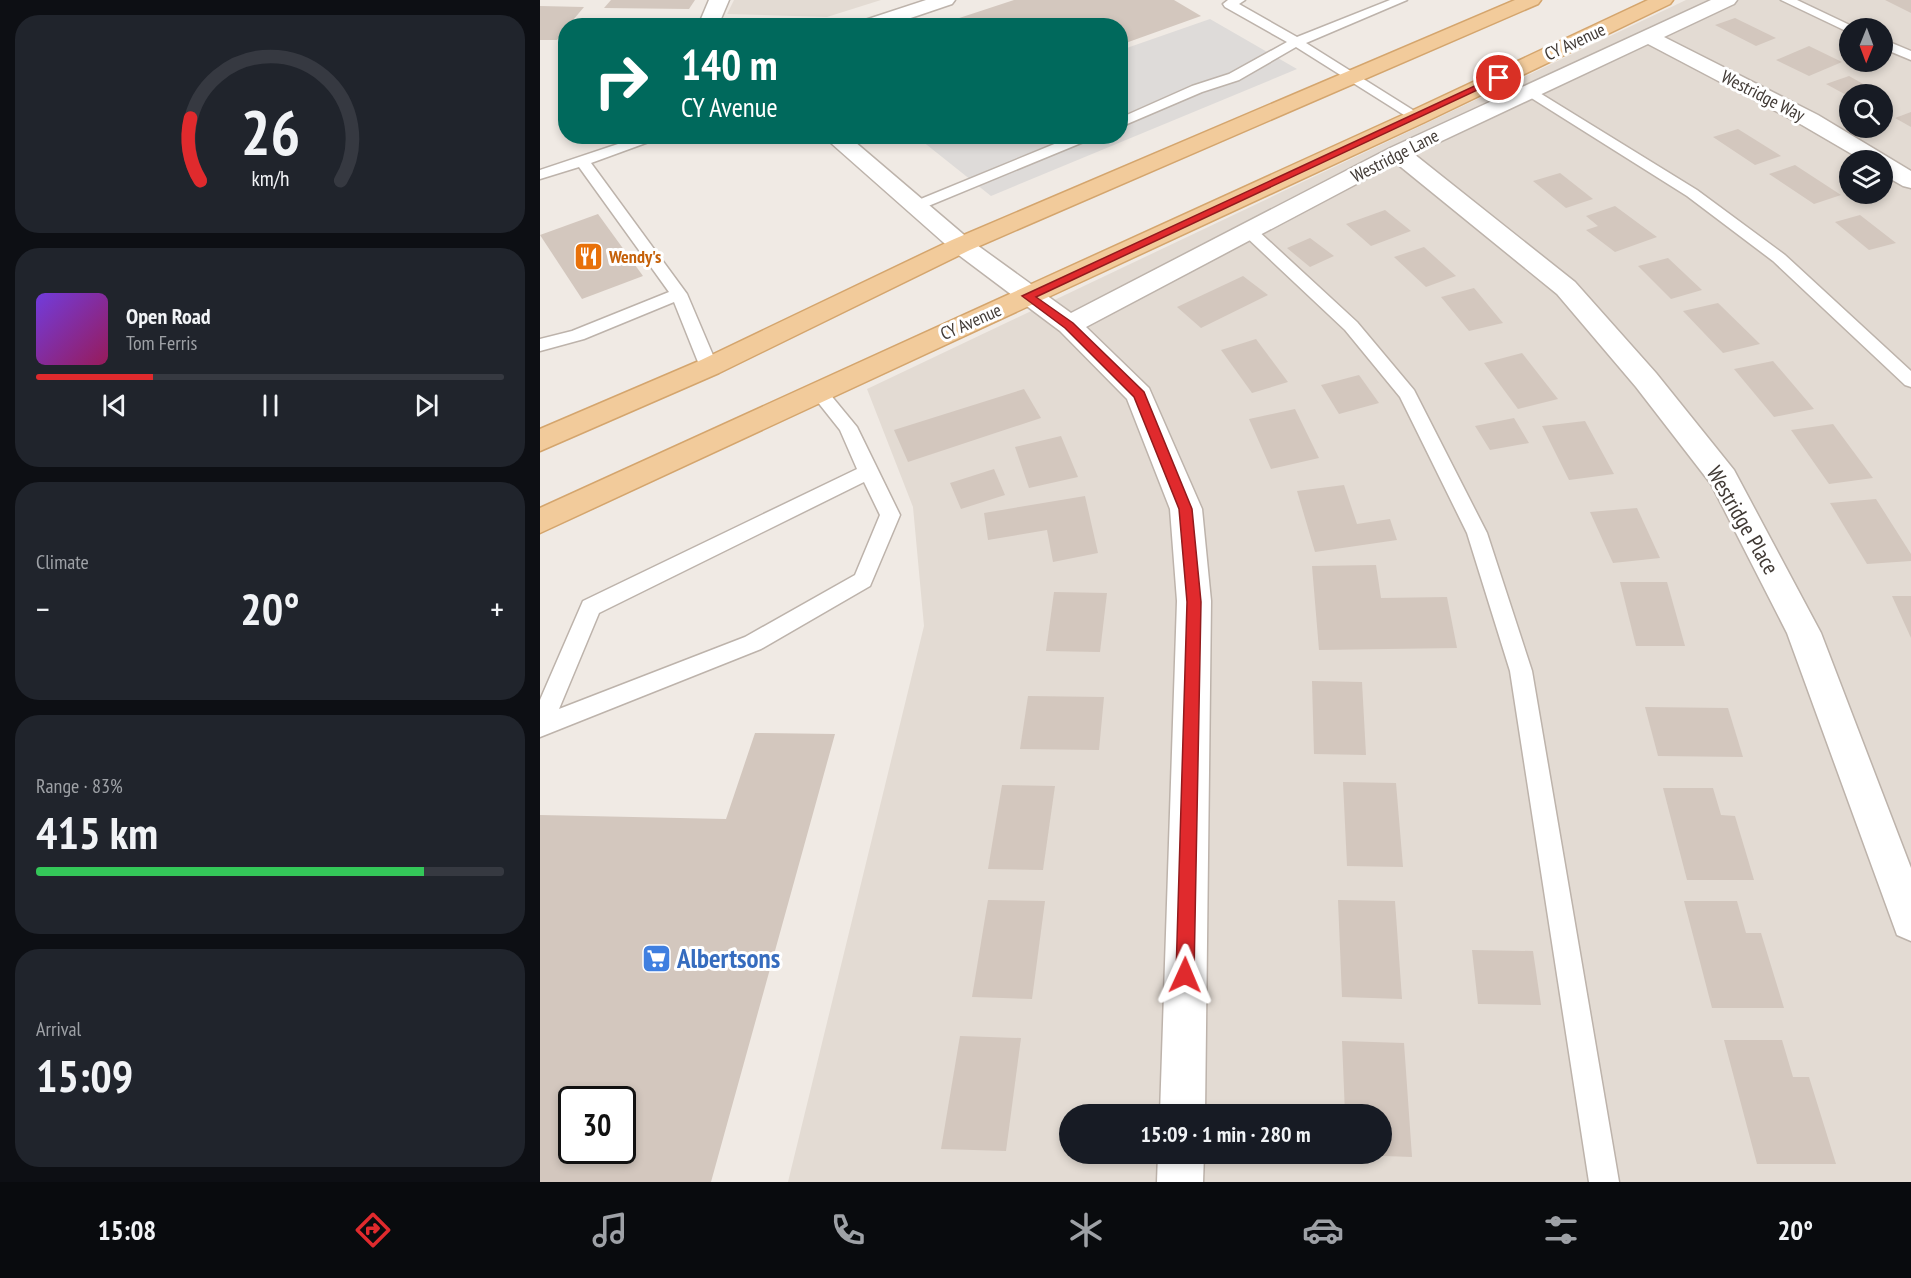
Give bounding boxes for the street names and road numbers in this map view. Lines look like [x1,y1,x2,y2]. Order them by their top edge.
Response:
street label: CY Avenue [1541,18,1609,66]
street label: Westridge Way [1718,65,1809,127]
street label: Westridge Lane [1347,124,1442,187]
street label: CY Avenue [937,298,1005,345]
street label: Westridge Place [1701,461,1785,579]

